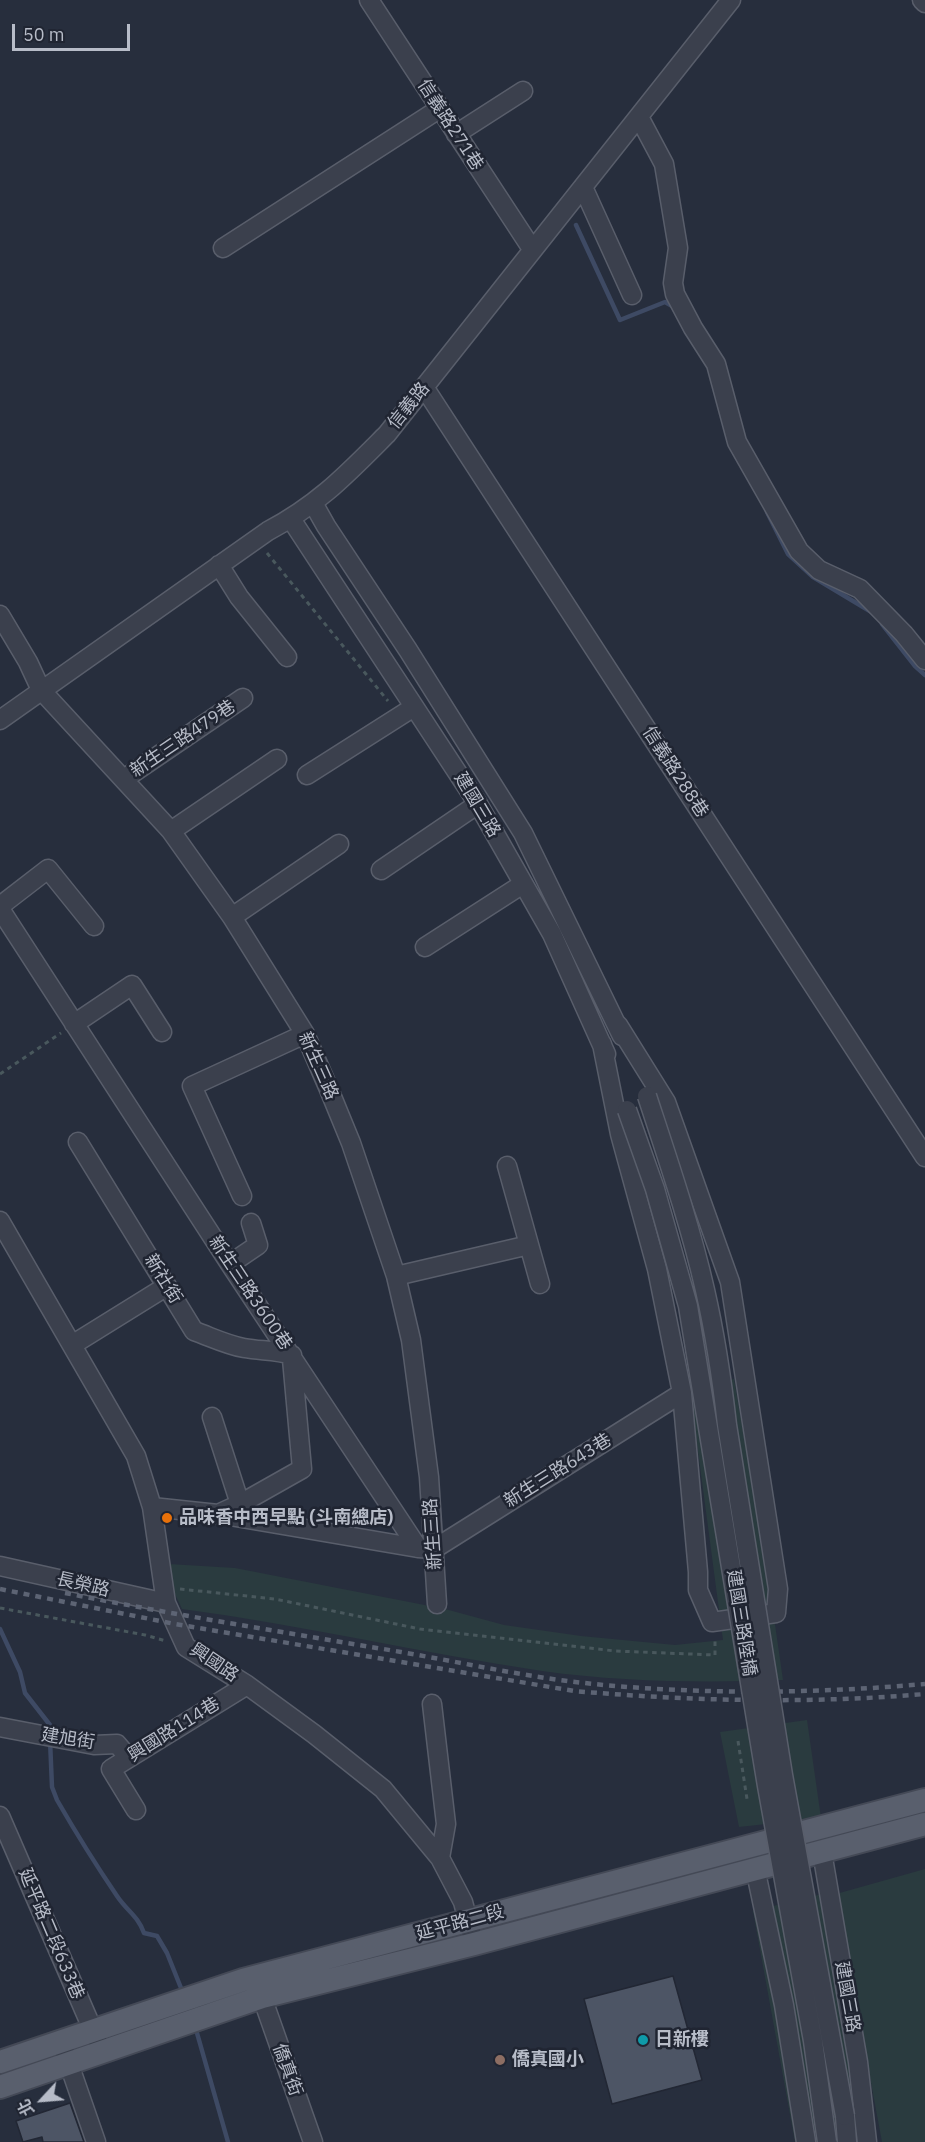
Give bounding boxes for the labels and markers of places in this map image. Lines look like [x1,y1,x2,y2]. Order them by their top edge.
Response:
place label: 品味香中西早點 (斗南總店) [179,1507,393,1529]
marker: 品味香中西早點 (斗南總店) [160,1511,174,1525]
place label: 日新樓 [655,2029,709,2051]
marker: 日新樓 [636,2033,650,2047]
place label: 僑真國小 [512,2049,584,2071]
marker: 僑真國小 [493,2053,507,2067]

